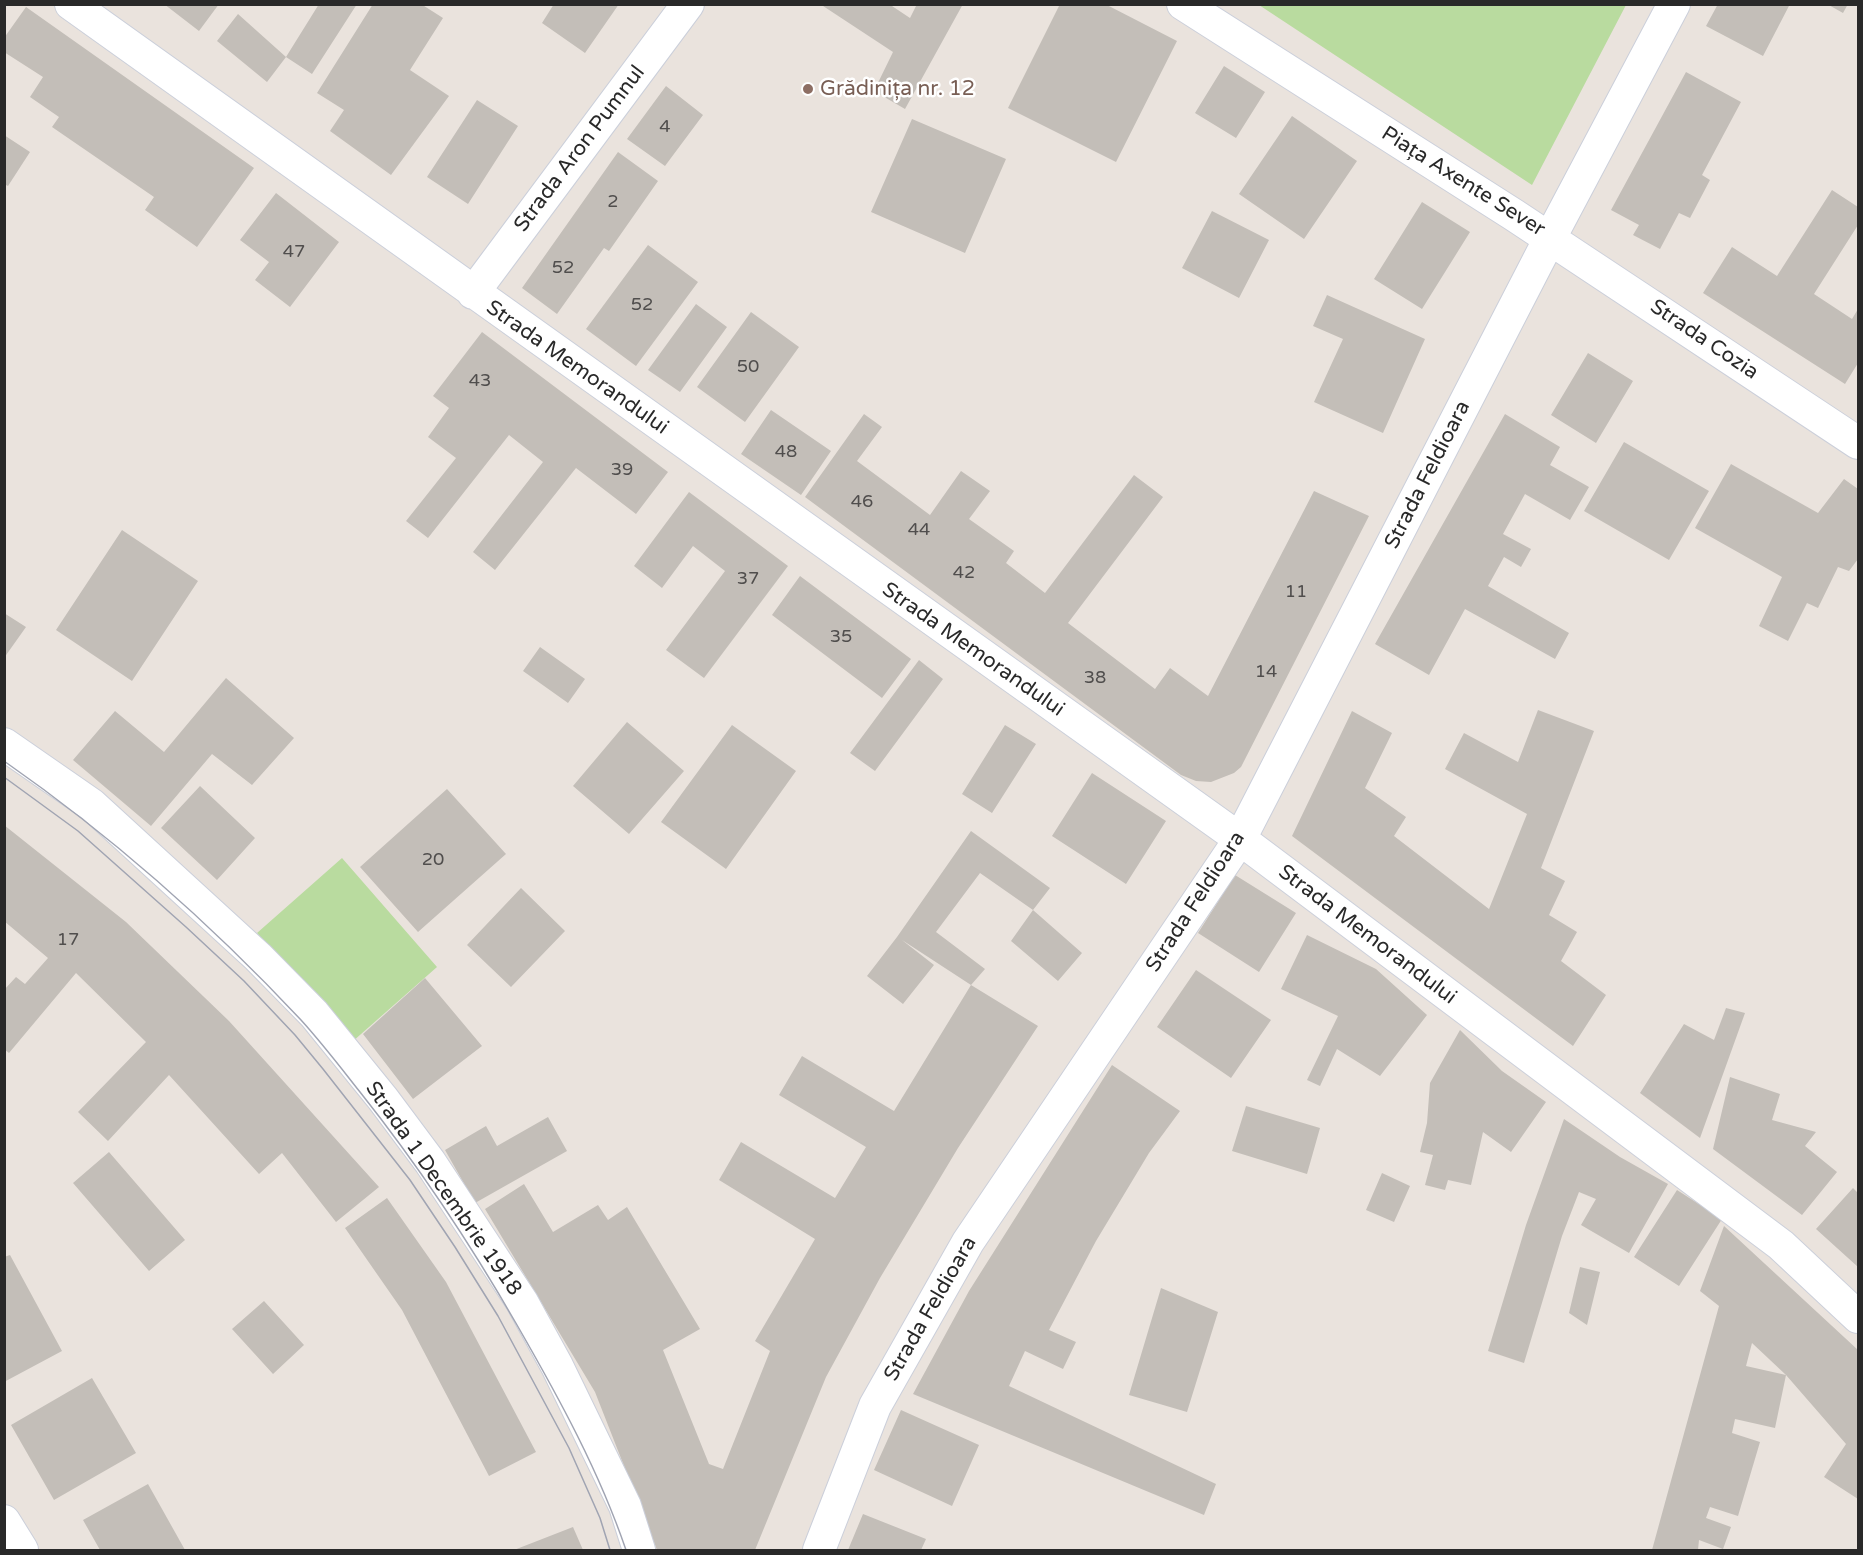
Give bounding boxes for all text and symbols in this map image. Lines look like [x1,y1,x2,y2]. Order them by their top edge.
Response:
street label: Strada Aron Pumnul [509,61,651,237]
place label: Grădinița nr. 12 [820,76,975,102]
marker: Grădinița nr. 12 [801,82,815,96]
house number: 4 [659,116,671,138]
street label: Piața Axente Sever [1377,121,1549,243]
house number: 2 [607,191,619,213]
house number: 47 [283,241,305,263]
house number: 52 [552,257,574,279]
house number: 52 [631,294,653,316]
street label: Strada Cozia [1645,295,1763,385]
street label: Strada Memorandului [481,296,673,440]
house number: 50 [737,356,759,378]
house number: 43 [469,370,491,392]
street label: Strada Feldioara [1380,397,1476,553]
house number: 48 [775,441,797,463]
house number: 39 [611,459,633,481]
house number: 46 [851,491,873,513]
house number: 44 [908,519,930,541]
house number: 42 [953,562,975,584]
house number: 37 [737,568,759,590]
street label: Strada Memorandului [877,578,1069,722]
house number: 11 [1285,581,1307,603]
house number: 35 [830,626,852,648]
house number: 14 [1255,661,1277,683]
house number: 38 [1084,667,1106,689]
street label: Strada Feldioara [1141,827,1251,977]
house number: 20 [422,849,444,871]
street label: Strada Memorandului [1273,860,1461,1010]
house number: 17 [57,929,79,951]
street label: Strada 1 Decembrie 1918 [359,1077,527,1301]
street label: Strada Feldioara [879,1232,983,1386]

